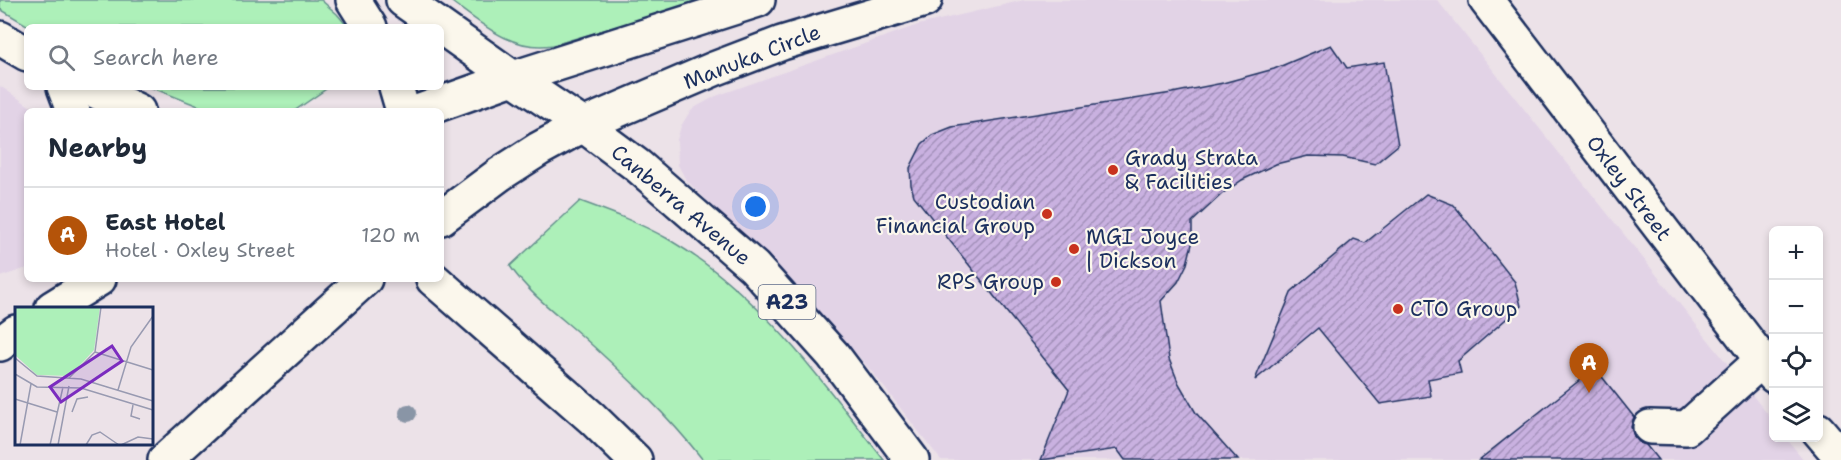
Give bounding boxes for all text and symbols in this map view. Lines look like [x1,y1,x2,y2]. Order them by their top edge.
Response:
street label: Manuka Circle [679,18,825,96]
search box [24,24,444,90]
icon: search [45,41,78,74]
text: Search here [93,43,219,72]
text: Nearby [48,130,147,165]
street label: Oxley Street [1580,130,1678,246]
street label: Canberra Avenue [605,138,757,272]
place label: Grady Strata & Facilities [1125,144,1258,196]
marker: Grady Strata & Facilities [1106,163,1120,177]
place label: Custodian Financial Group [876,188,1035,240]
your location [741,192,770,221]
marker: Custodian Financial Group [1040,207,1054,221]
text: East Hotel [105,208,225,237]
text: A [60,222,75,248]
text: 120 m [361,222,420,248]
place label: MGI Joyce | Dickson [1086,223,1199,275]
map controls [1769,226,1823,442]
button: + [1769,226,1823,280]
text: Hotel · Oxley Street [105,237,295,263]
marker: MGI Joyce | Dickson [1067,242,1081,256]
place label: RPS Group [937,268,1044,296]
marker: RPS Group [1049,275,1063,289]
button: − [1769,280,1823,334]
road number: A23 [758,285,816,319]
place label: CTO Group [1410,295,1518,323]
marker: CTO Group [1391,302,1405,316]
inset map [15,307,153,445]
button: locate [1769,334,1823,388]
pin: A [1570,344,1608,393]
button: layers [1769,388,1823,442]

